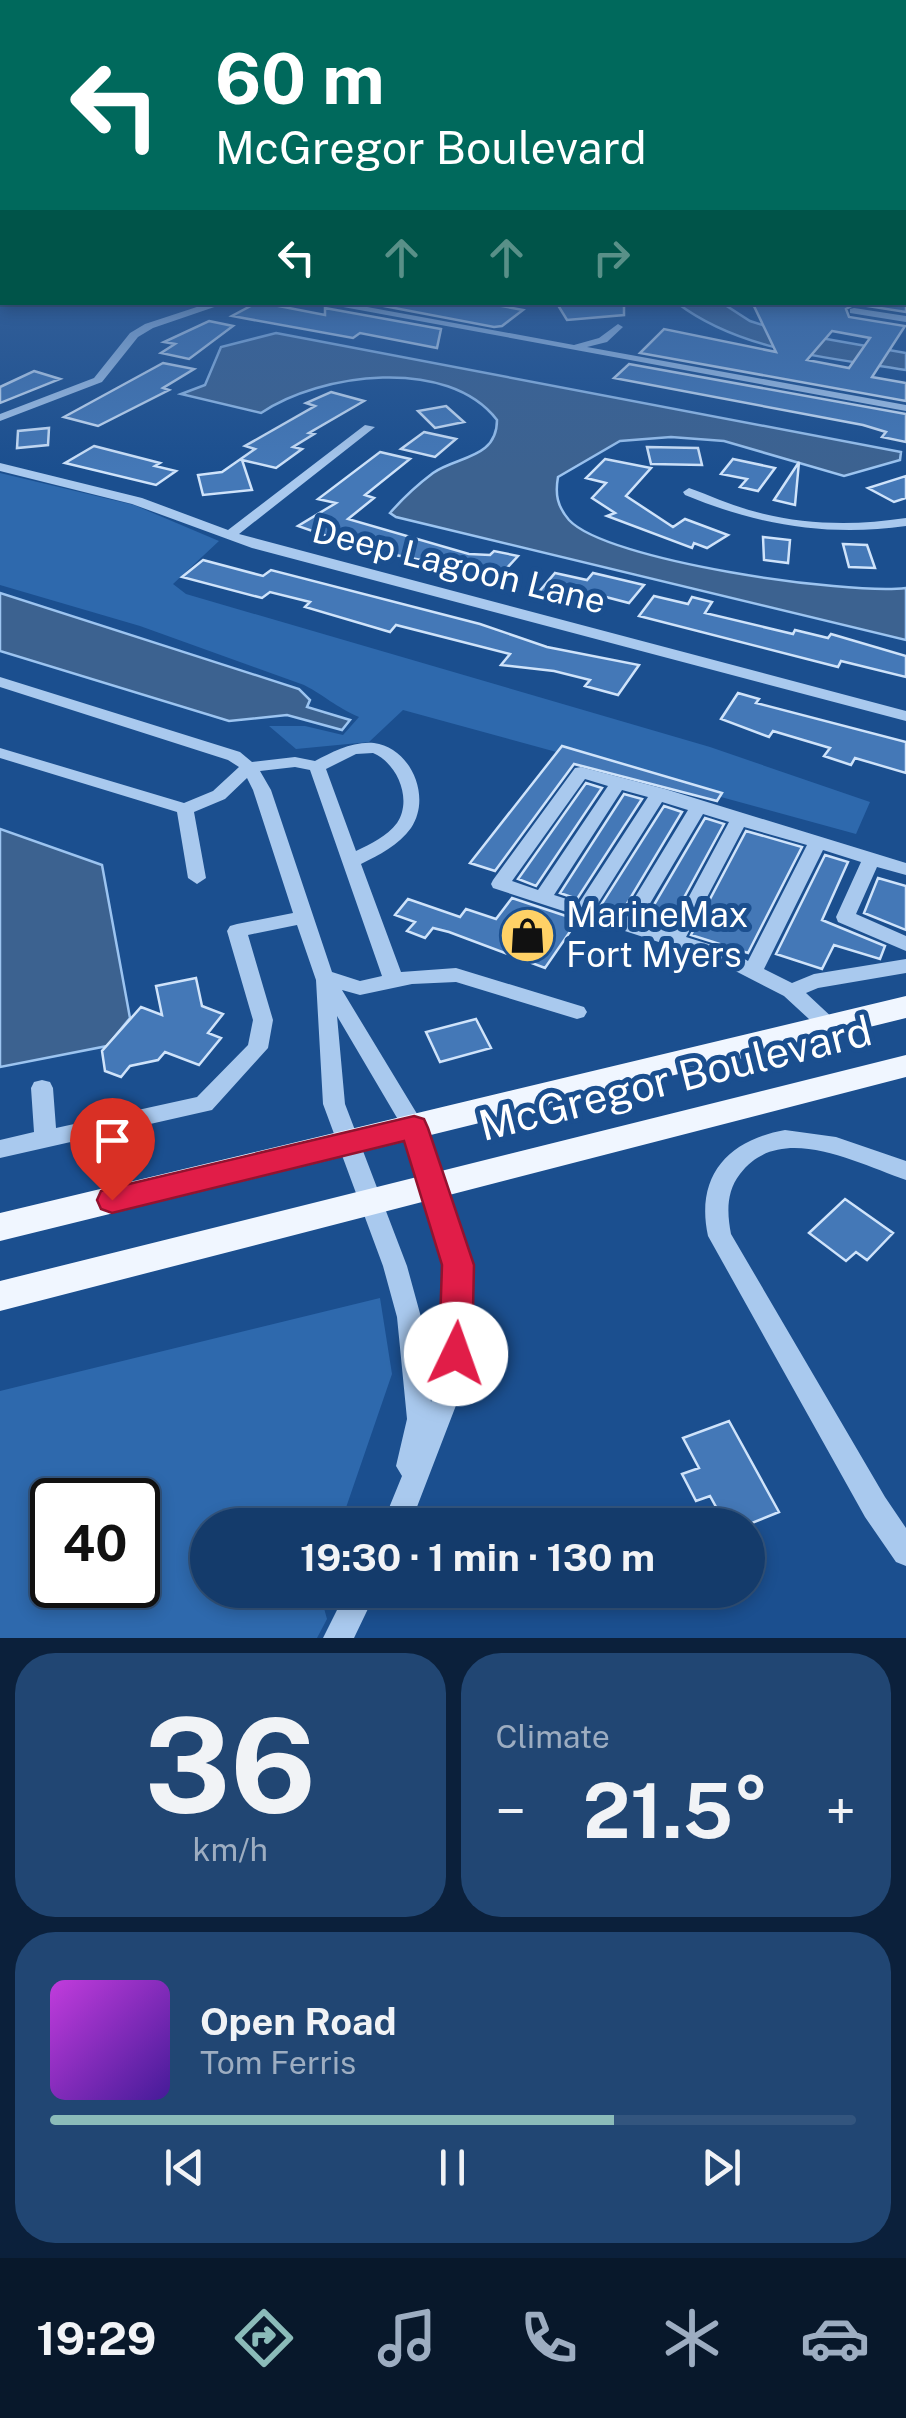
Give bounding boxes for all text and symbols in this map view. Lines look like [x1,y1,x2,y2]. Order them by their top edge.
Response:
text: 60 m [215,37,385,120]
icon: left [50,40,180,170]
text: McGregor Boulevard [215,121,647,174]
icon: left [269,230,324,285]
icon: ahead [374,230,429,285]
icon: ahead [479,230,534,285]
icon: right [584,230,639,285]
street label: Deep Lagoon Lane [308,509,610,622]
place label: MarineMax Fort Myers [566,894,748,975]
shop icon: MarineMax Fort Myers [497,905,557,965]
street label: McGregor Boulevard [474,1005,876,1150]
pin [70,1098,155,1201]
icon: arrive [85,1113,140,1168]
position arrow [404,1302,508,1406]
speed limit sign: 40 [30,1478,160,1608]
text: 19:30 · 1 min · 130 m [300,1535,655,1580]
text: 36 [144,1690,316,1842]
text: Climate [496,1718,610,1755]
text: 21.5° [583,1767,769,1855]
text: − [496,1779,526,1843]
text: + [826,1779,856,1843]
text: km/h [193,1831,268,1868]
text: Open Road [200,1999,397,2044]
text: Tom Ferris [200,2044,356,2081]
icon: previous [157,2140,212,2195]
icon: pause [425,2140,480,2195]
icon: next [694,2140,749,2195]
icon: directions [229,2303,299,2373]
icon: music [372,2303,442,2373]
icon: phone [514,2303,584,2373]
icon: climate [657,2303,727,2373]
icon: car [800,2303,870,2373]
text: 19:29 [36,2312,157,2365]

